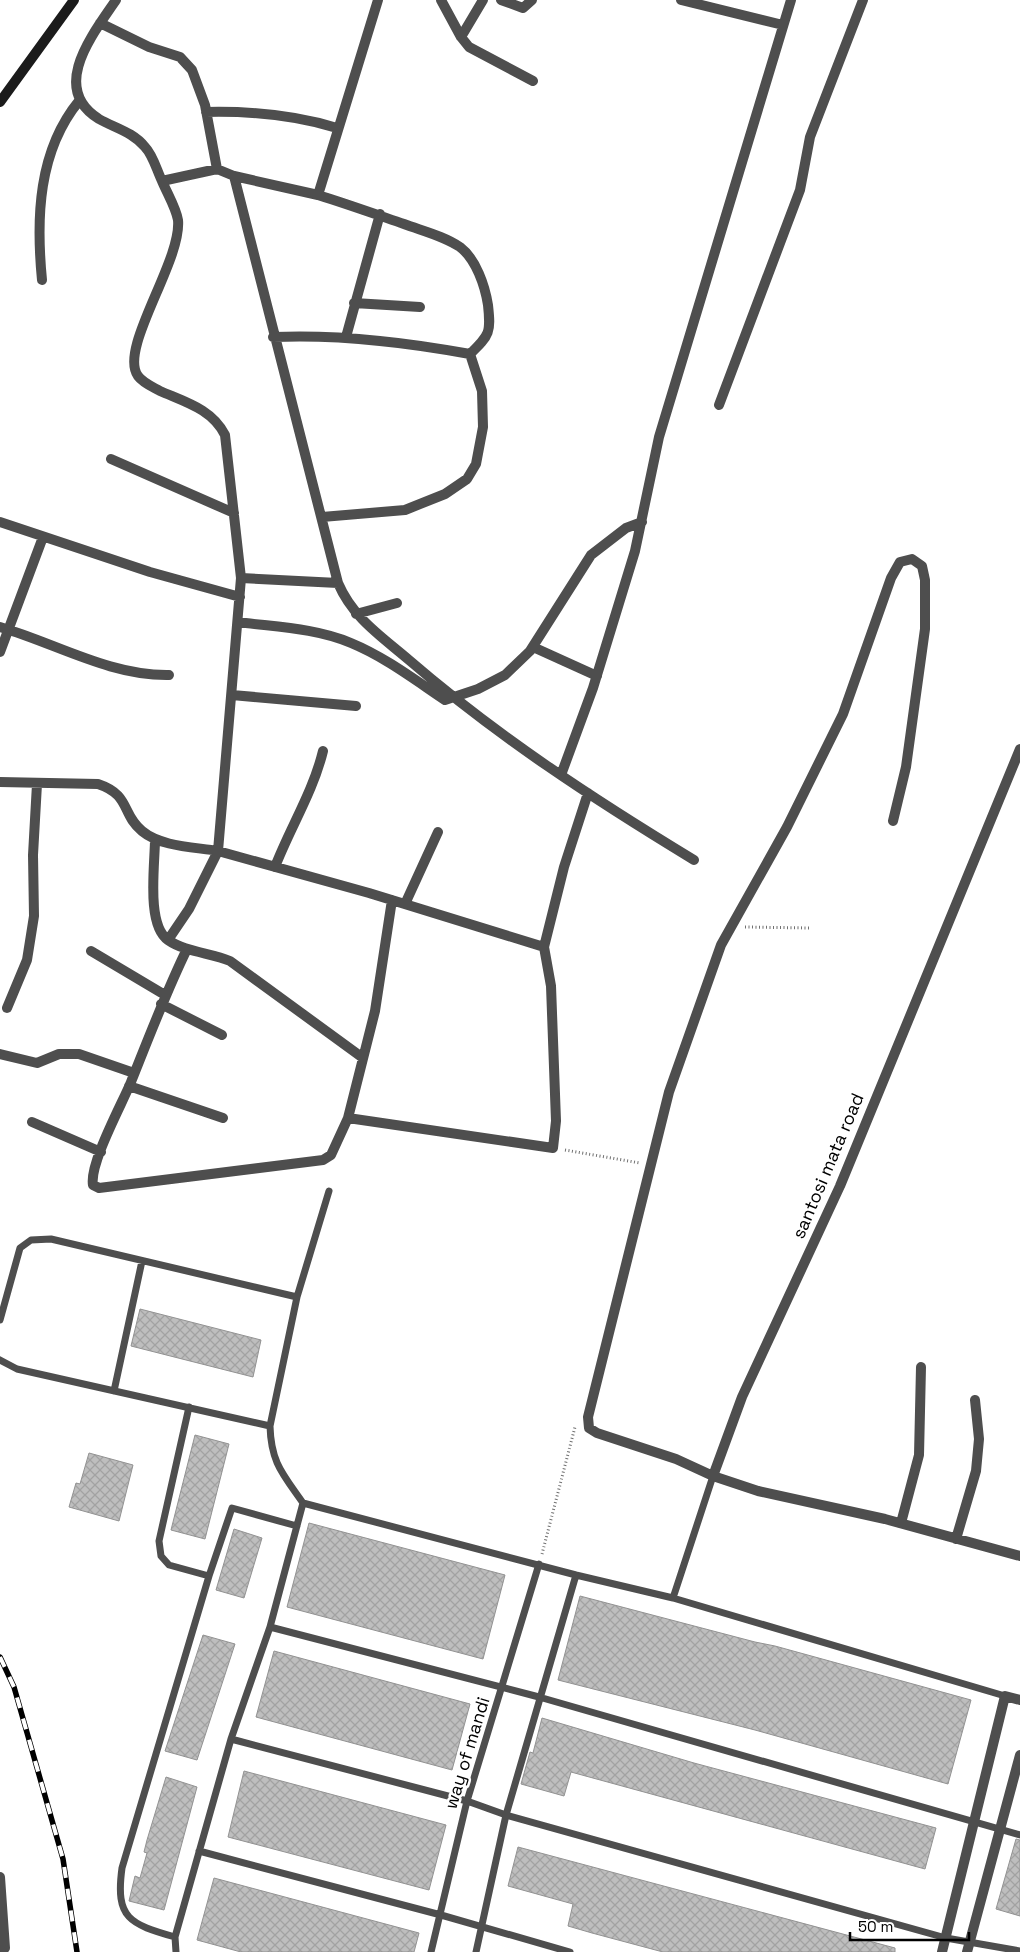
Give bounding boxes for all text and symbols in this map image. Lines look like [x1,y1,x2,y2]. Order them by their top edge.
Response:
street label: santosi mata road [786,1090,869,1242]
street label: way of mandi [439,1694,495,1812]
scale bar [850,1910,969,1942]
text: 50 m [858,1917,893,1936]

